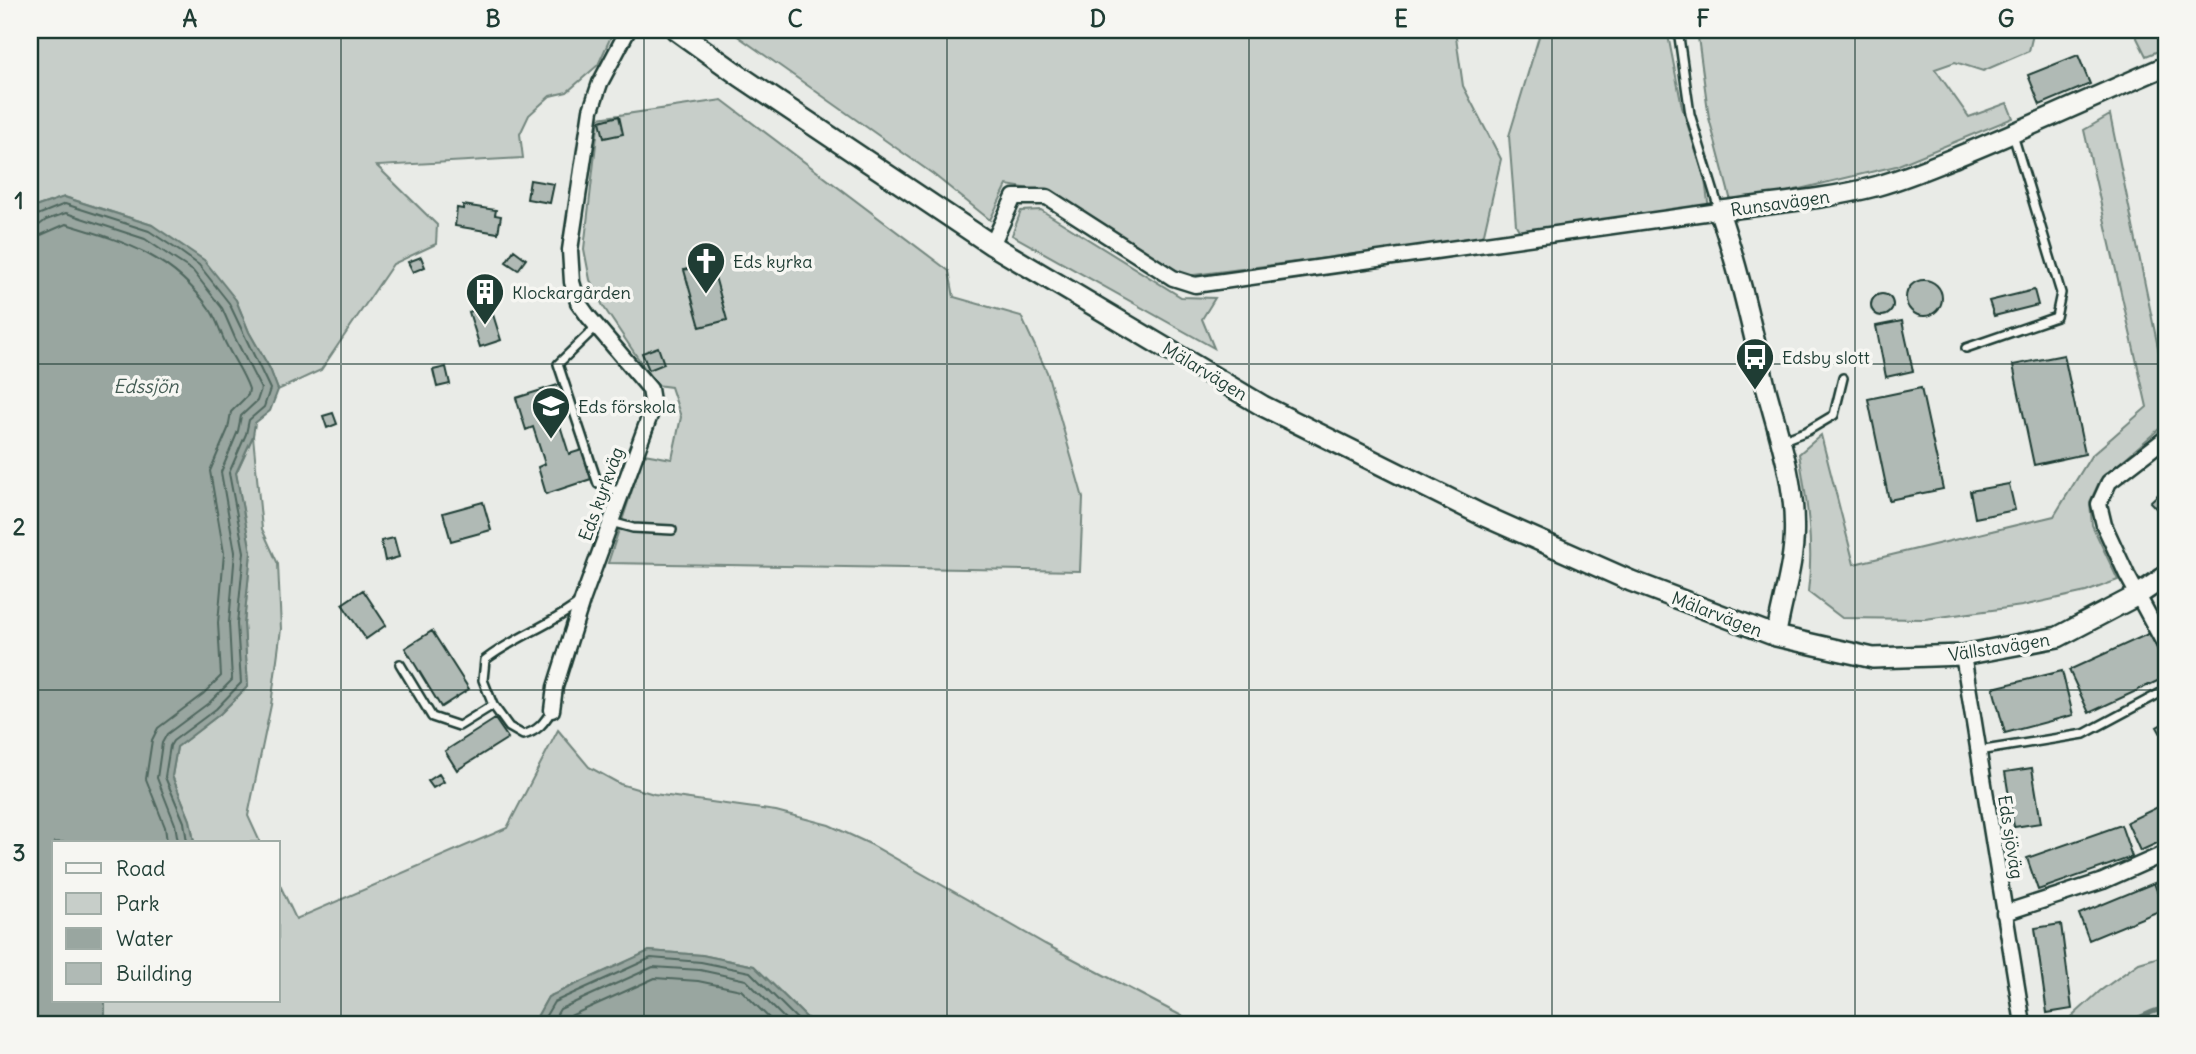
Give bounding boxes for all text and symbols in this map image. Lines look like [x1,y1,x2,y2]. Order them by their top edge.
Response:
text: A [183,4,198,33]
text: B [485,4,501,33]
text: C [787,4,803,33]
text: D [1090,4,1106,33]
text: E [1394,4,1408,33]
text: F [1696,4,1710,33]
text: G [1998,4,2014,33]
street label: Runsavägen [1729,185,1831,221]
text: 1 [14,186,24,215]
church icon: Eds kyrka [685,240,727,295]
place label: Eds kyrka [733,250,812,273]
building icon: Klockargården [464,271,506,326]
place label: Klockargården [512,281,631,304]
bus stop icon: Edsby slott [1734,336,1776,391]
street label: Mälarvägen [1158,337,1252,405]
place label: Edsby slott [1782,346,1870,369]
water label: Edssjön [113,374,180,398]
school or university icon: Eds förskola [530,385,572,440]
place label: Eds förskola [578,395,676,418]
street label: Eds kyrkväg [573,444,629,544]
text: 2 [13,512,26,541]
street label: Mälarvägen [1668,586,1766,642]
street label: Vällstavägen [1947,628,2051,666]
street label: Eds sjöväg [1993,793,2029,881]
text: 3 [12,838,26,867]
legend [52,841,280,1002]
text: Road [116,855,165,882]
text: Park [116,890,159,917]
text: Water [116,925,174,952]
text: Building [116,960,192,987]

